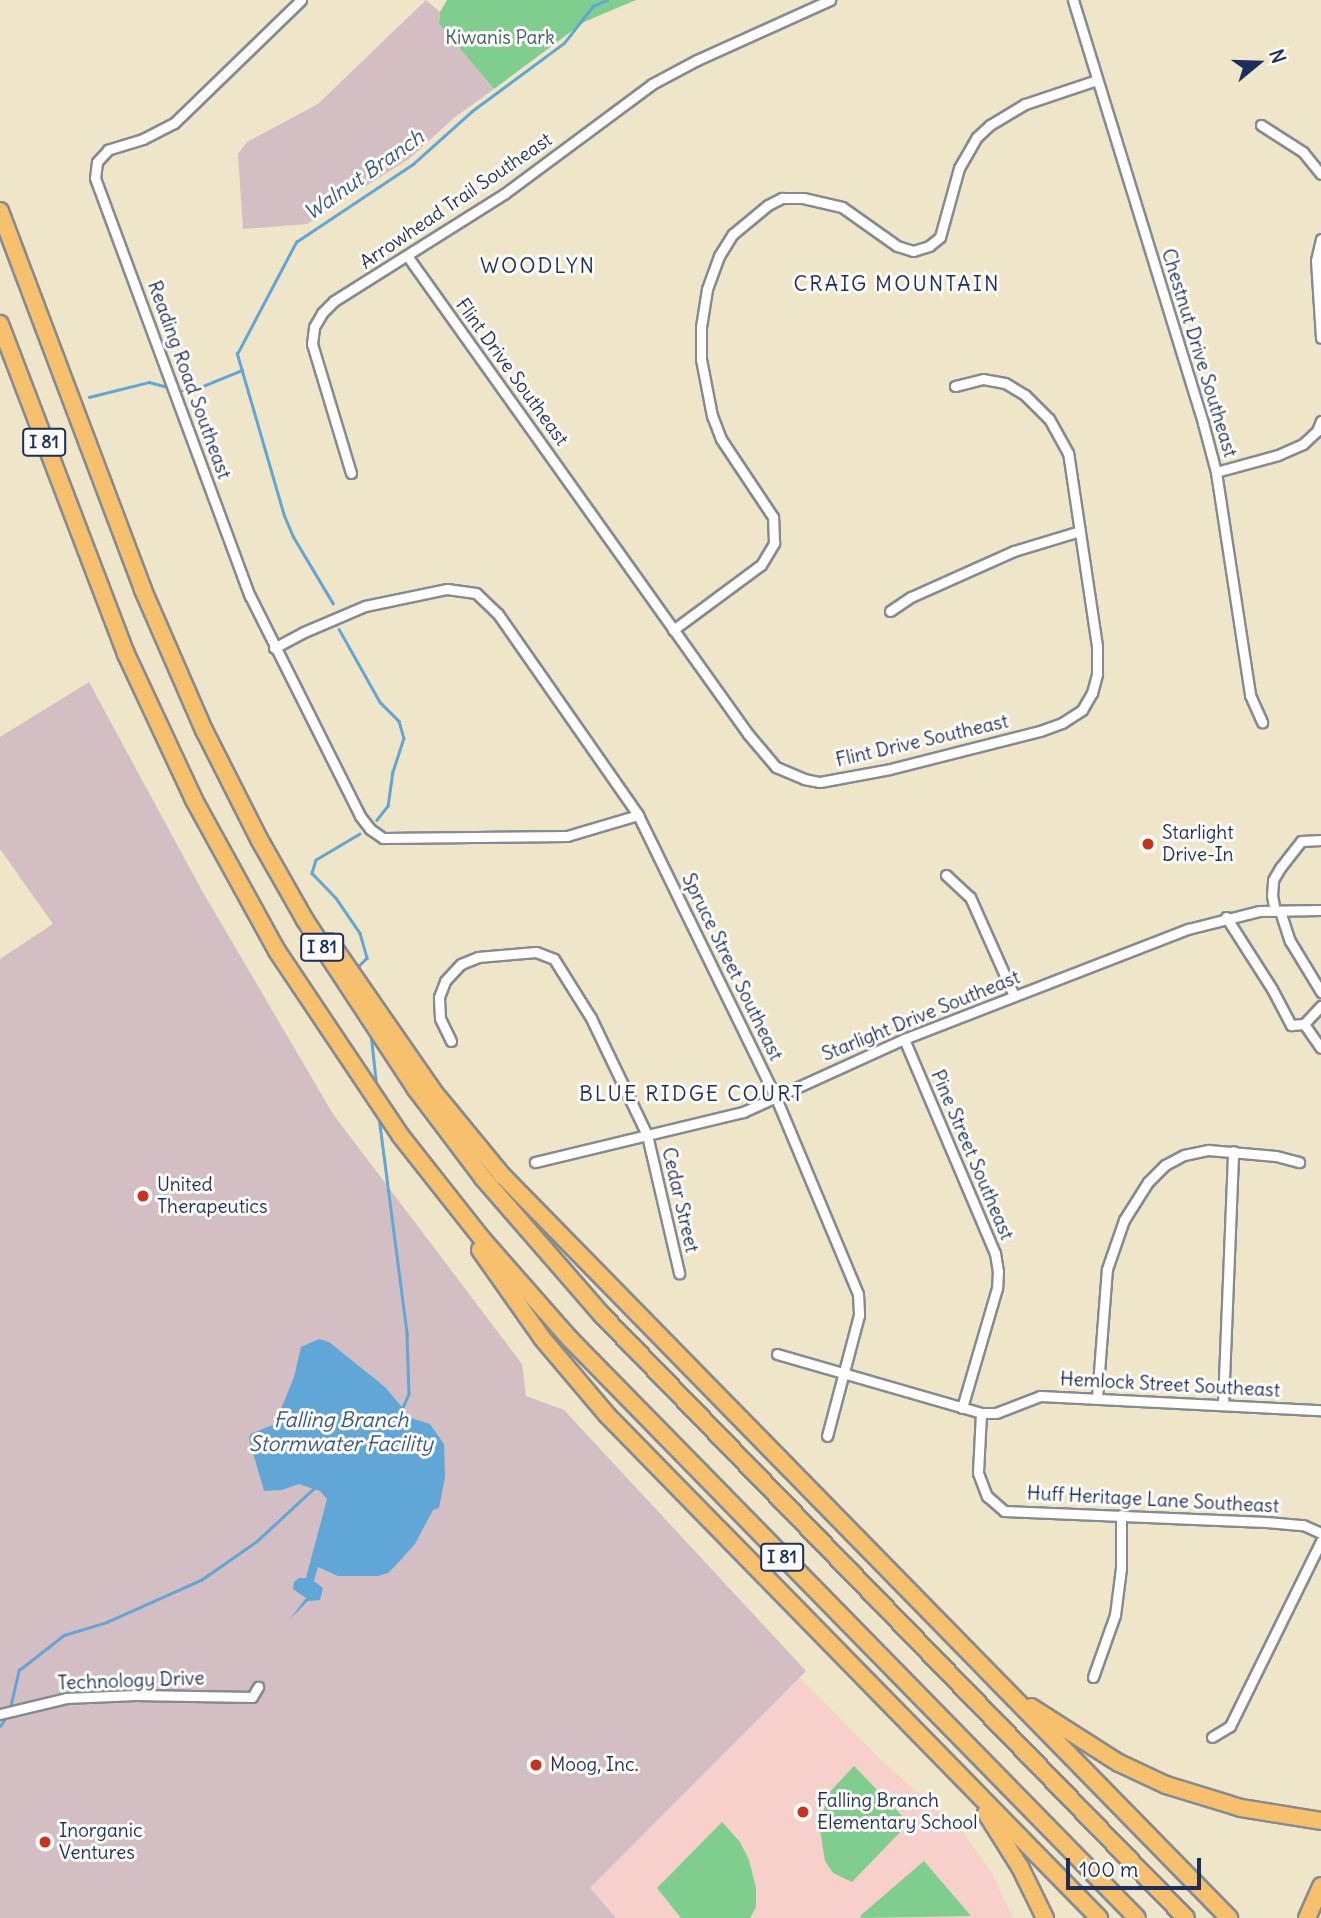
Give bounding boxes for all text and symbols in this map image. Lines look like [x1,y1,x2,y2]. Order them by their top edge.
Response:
park label: Kiwanis Park [445,27,555,49]
north arrow [1223,28,1293,98]
text: N [1264,46,1291,66]
water label: Walnut Branch [299,124,429,226]
street label: Arrowhead Trail Southeast [356,128,556,274]
street label: Chestnut Drive Southeast [1156,246,1242,460]
district label: WOODLYN [481,253,595,279]
district label: CRAIG MOUNTAIN [795,271,999,297]
street label: Reading Road Southeast [143,278,235,482]
street label: Flint Drive Southeast [451,294,573,450]
road number: I 81 [21,428,67,457]
street label: Flint Drive Southeast [834,710,1010,772]
place label: Starlight Drive-In [1162,822,1234,866]
marker: Starlight Drive-In [1140,836,1156,852]
street label: Spruce Street Southeast [677,870,787,1064]
road number: I 81 [299,932,345,962]
street label: Starlight Drive Southeast [819,966,1023,1066]
street label: Pine Street Southeast [926,1067,1018,1243]
district label: BLUE RIDGE COURT [581,1081,803,1107]
street label: Cedar Street [657,1145,703,1255]
place label: United Therapeutics [157,1174,268,1218]
marker: United Therapeutics [135,1188,151,1204]
street label: Hemlock Street Southeast [1059,1368,1281,1402]
water label: Falling Branch Stormwater Facility [249,1407,433,1457]
street label: Huff Heritage Lane Southeast [1026,1482,1280,1518]
road number: I 81 [759,1542,805,1572]
street label: Technology Drive [57,1667,205,1695]
place label: Moog, Inc. [550,1754,638,1776]
marker: Moog, Inc. [528,1757,544,1773]
place label: Falling Branch Elementary School [817,1790,978,1834]
marker: Falling Branch Elementary School [795,1804,811,1820]
place label: Inorganic Ventures [59,1820,143,1864]
marker: Inorganic Ventures [37,1834,53,1850]
scale bar [1069,1844,1204,1888]
text: 100 m [1079,1856,1138,1883]

